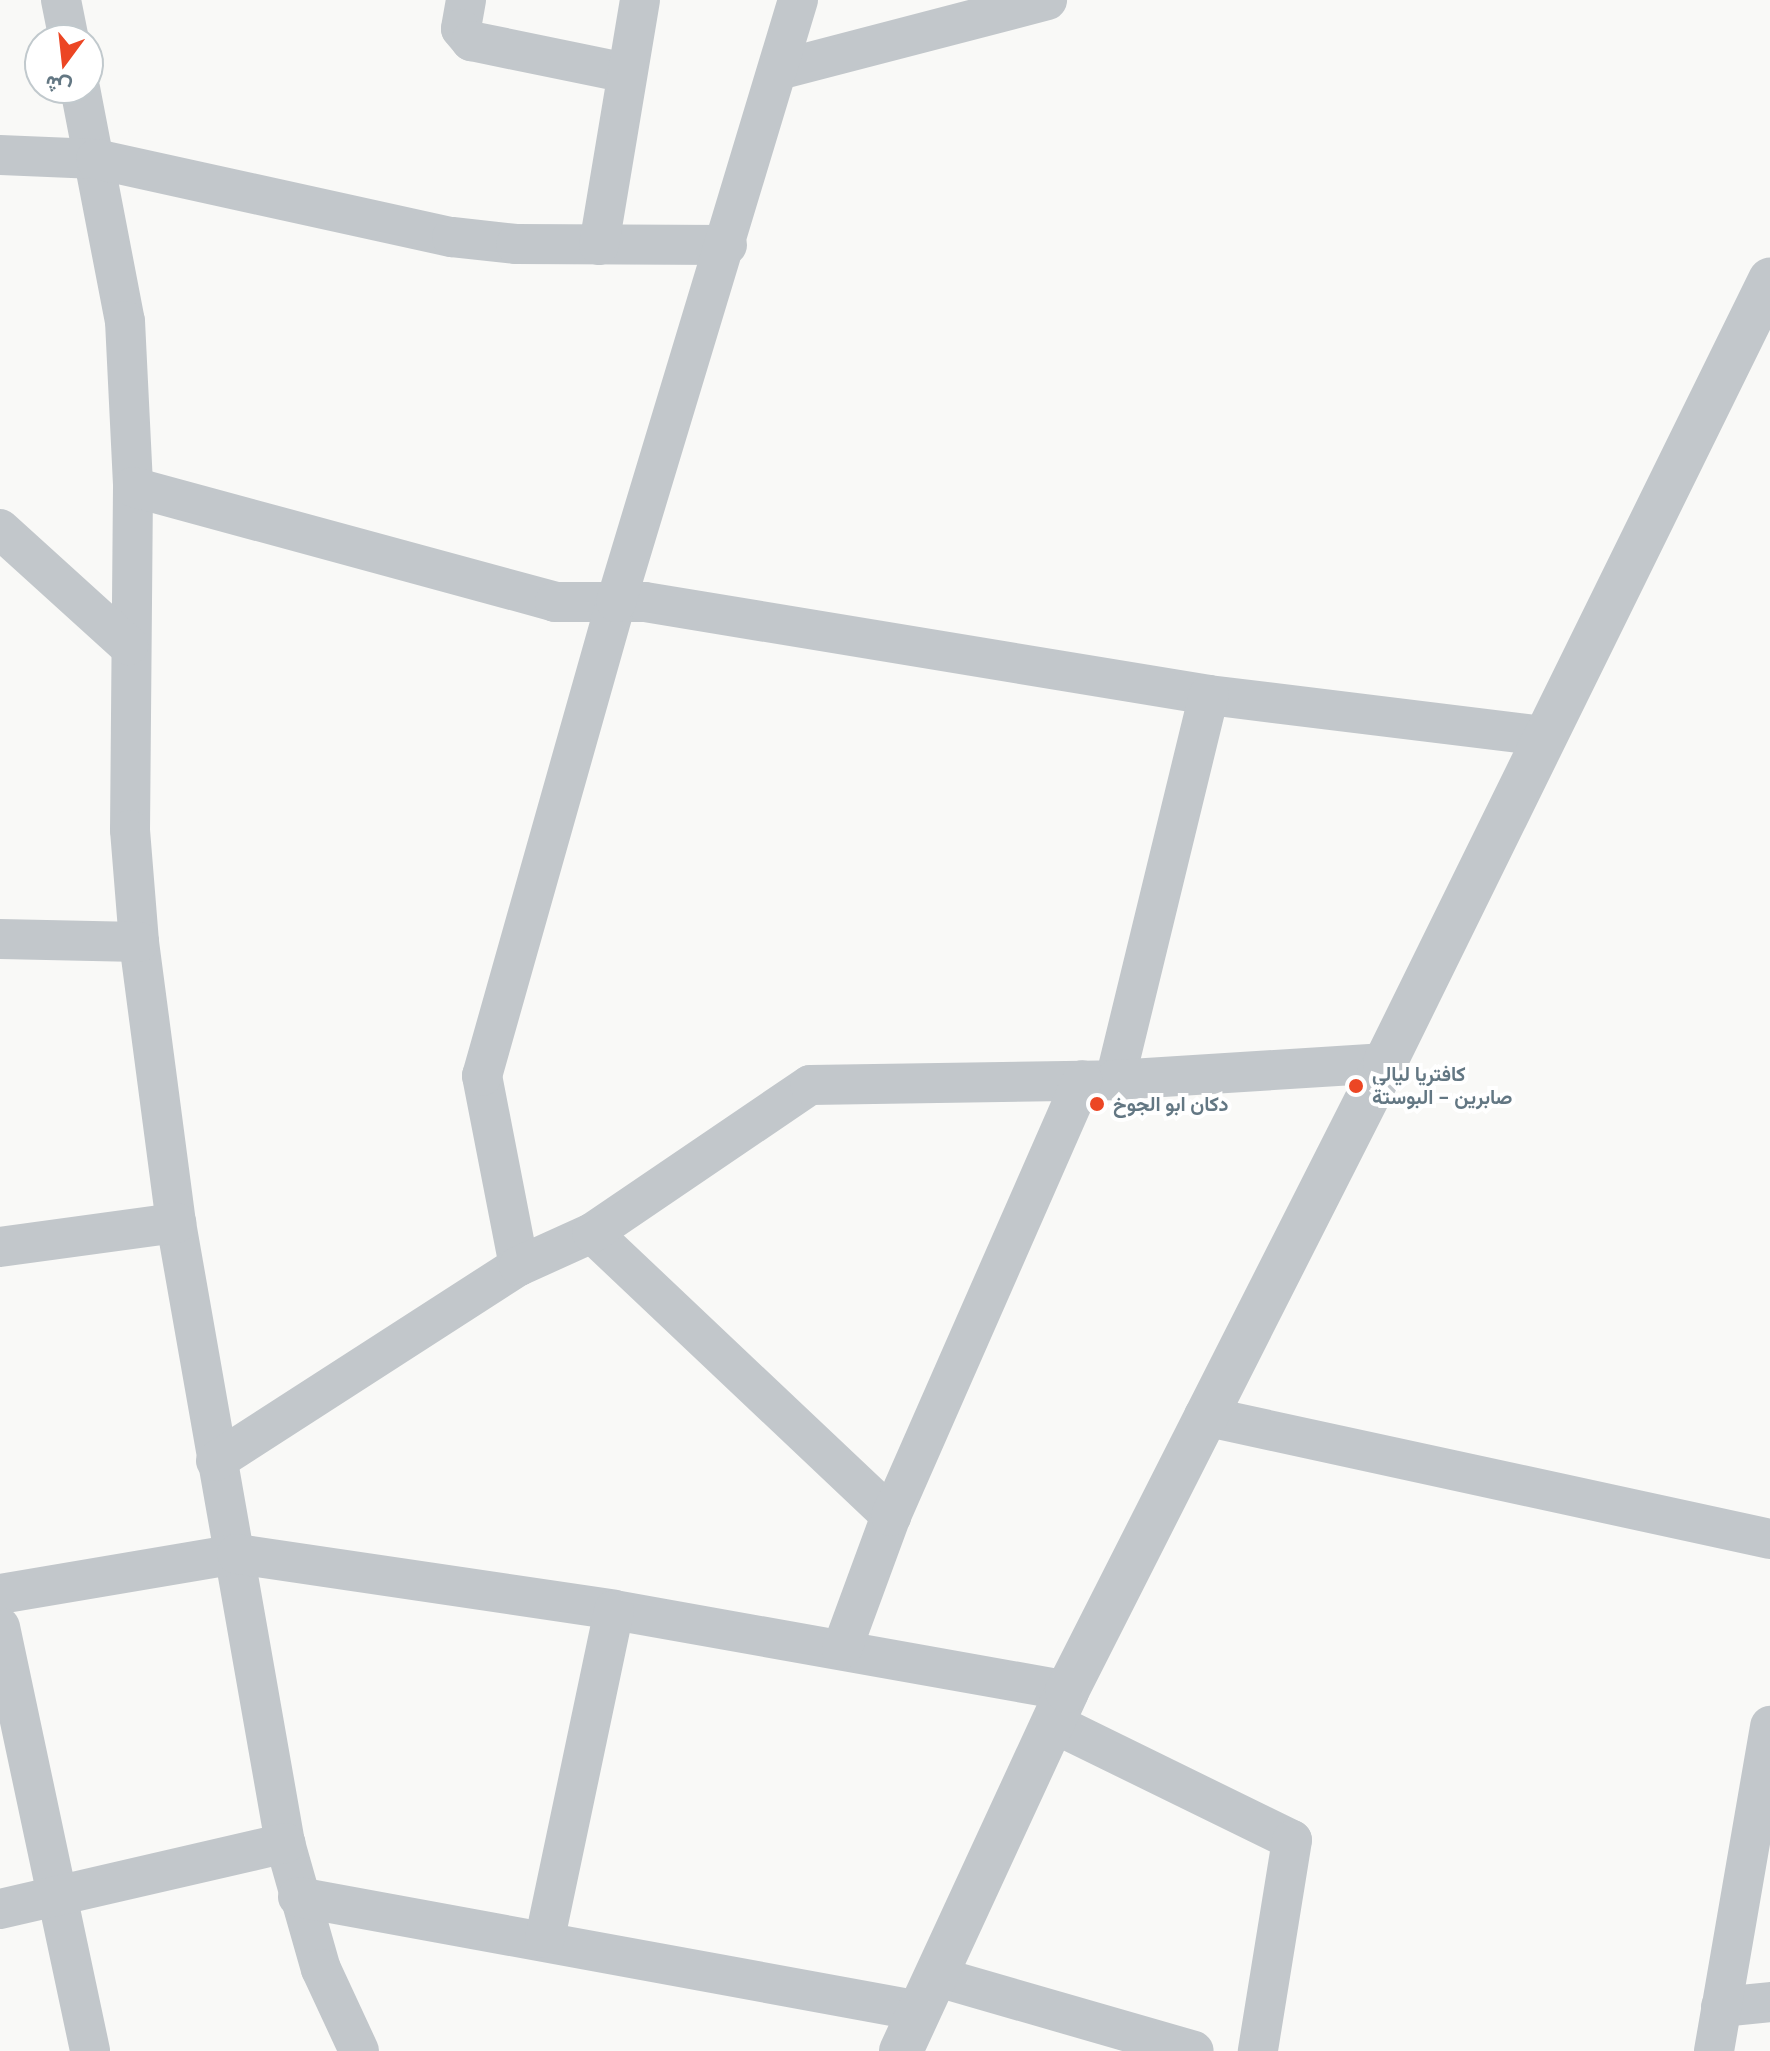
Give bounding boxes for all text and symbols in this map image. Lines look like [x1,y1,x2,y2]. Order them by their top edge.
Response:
north arrow [24,24,104,104]
text: ش [42,68,75,103]
place label: كافتريا ليالي صابرين - البوستة [1372,1062,1513,1109]
marker: كافتريا ليالي صابرين - البوستة [1347,1077,1365,1095]
place label: دكان ابو الجوخ [1113,1092,1229,1116]
marker: دكان ابو الجوخ [1088,1095,1106,1113]

